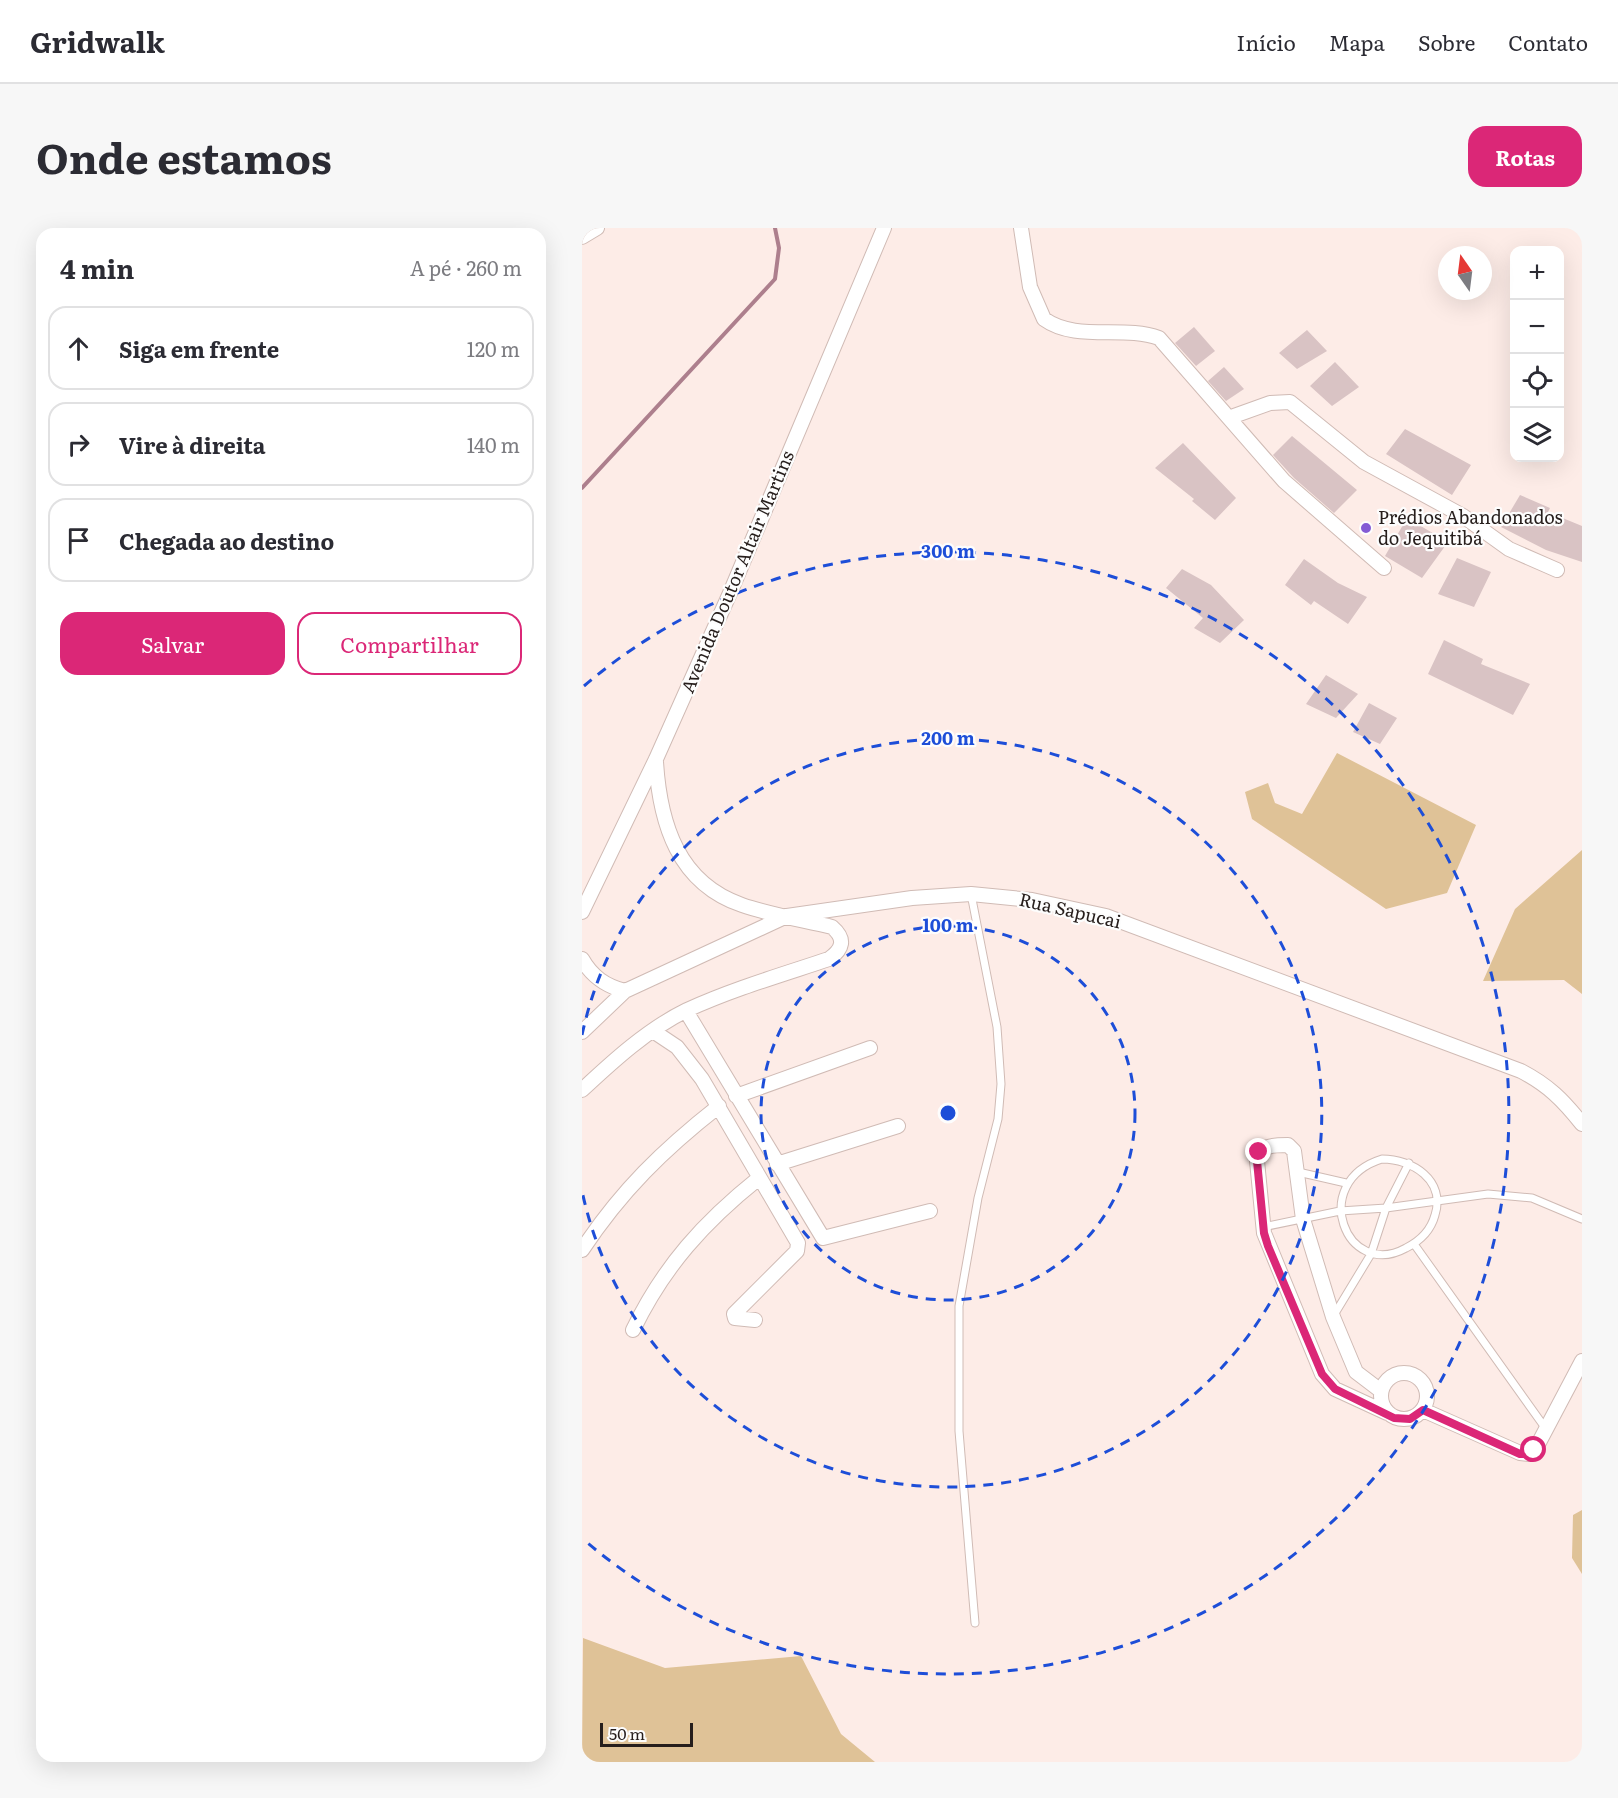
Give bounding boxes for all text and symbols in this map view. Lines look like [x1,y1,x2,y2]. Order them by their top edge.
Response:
text: Gridwalk [30,20,165,62]
text: Início [1237,26,1296,57]
text: Mapa [1329,26,1385,57]
text: Sobre [1418,26,1475,57]
text: Contato [1508,26,1588,57]
text: Onde estamos [36,125,332,187]
button: Rotas [1468,126,1582,187]
north arrow [1438,246,1492,300]
map controls [1510,246,1564,462]
button: + [1510,246,1564,300]
text: 4 min [60,248,134,287]
text: A pé · 260 m [410,252,522,282]
button: − [1510,300,1564,354]
icon: ahead [62,332,95,365]
text: Siga em frente [119,332,279,365]
text: 120 m [467,333,520,363]
button: locate [1510,354,1564,408]
button: layers [1510,408,1564,462]
icon: right [62,428,95,461]
text: Vire à direita [119,428,266,461]
text: 140 m [467,429,520,459]
street label: Avenida Doutor Altair Martins [673,446,800,697]
place label: Prédios Abandonados do Jequitibá [1378,503,1563,551]
marker: Prédios Abandonados do Jequitibá [1359,521,1373,535]
icon: arrive [62,524,95,557]
text: Chegada ao destino [119,524,334,557]
text: 300 m [921,537,975,564]
button: Salvar [60,612,285,675]
button: Compartilhar [297,612,522,675]
text: 200 m [921,724,975,751]
street label: Rua Sapucai [1017,885,1124,934]
text: 100 m [922,911,974,938]
centre of rings [938,1103,958,1123]
route end [1245,1138,1271,1164]
route start [1520,1436,1546,1462]
scale bar [600,1720,693,1748]
text: 50 m [609,1721,645,1745]

